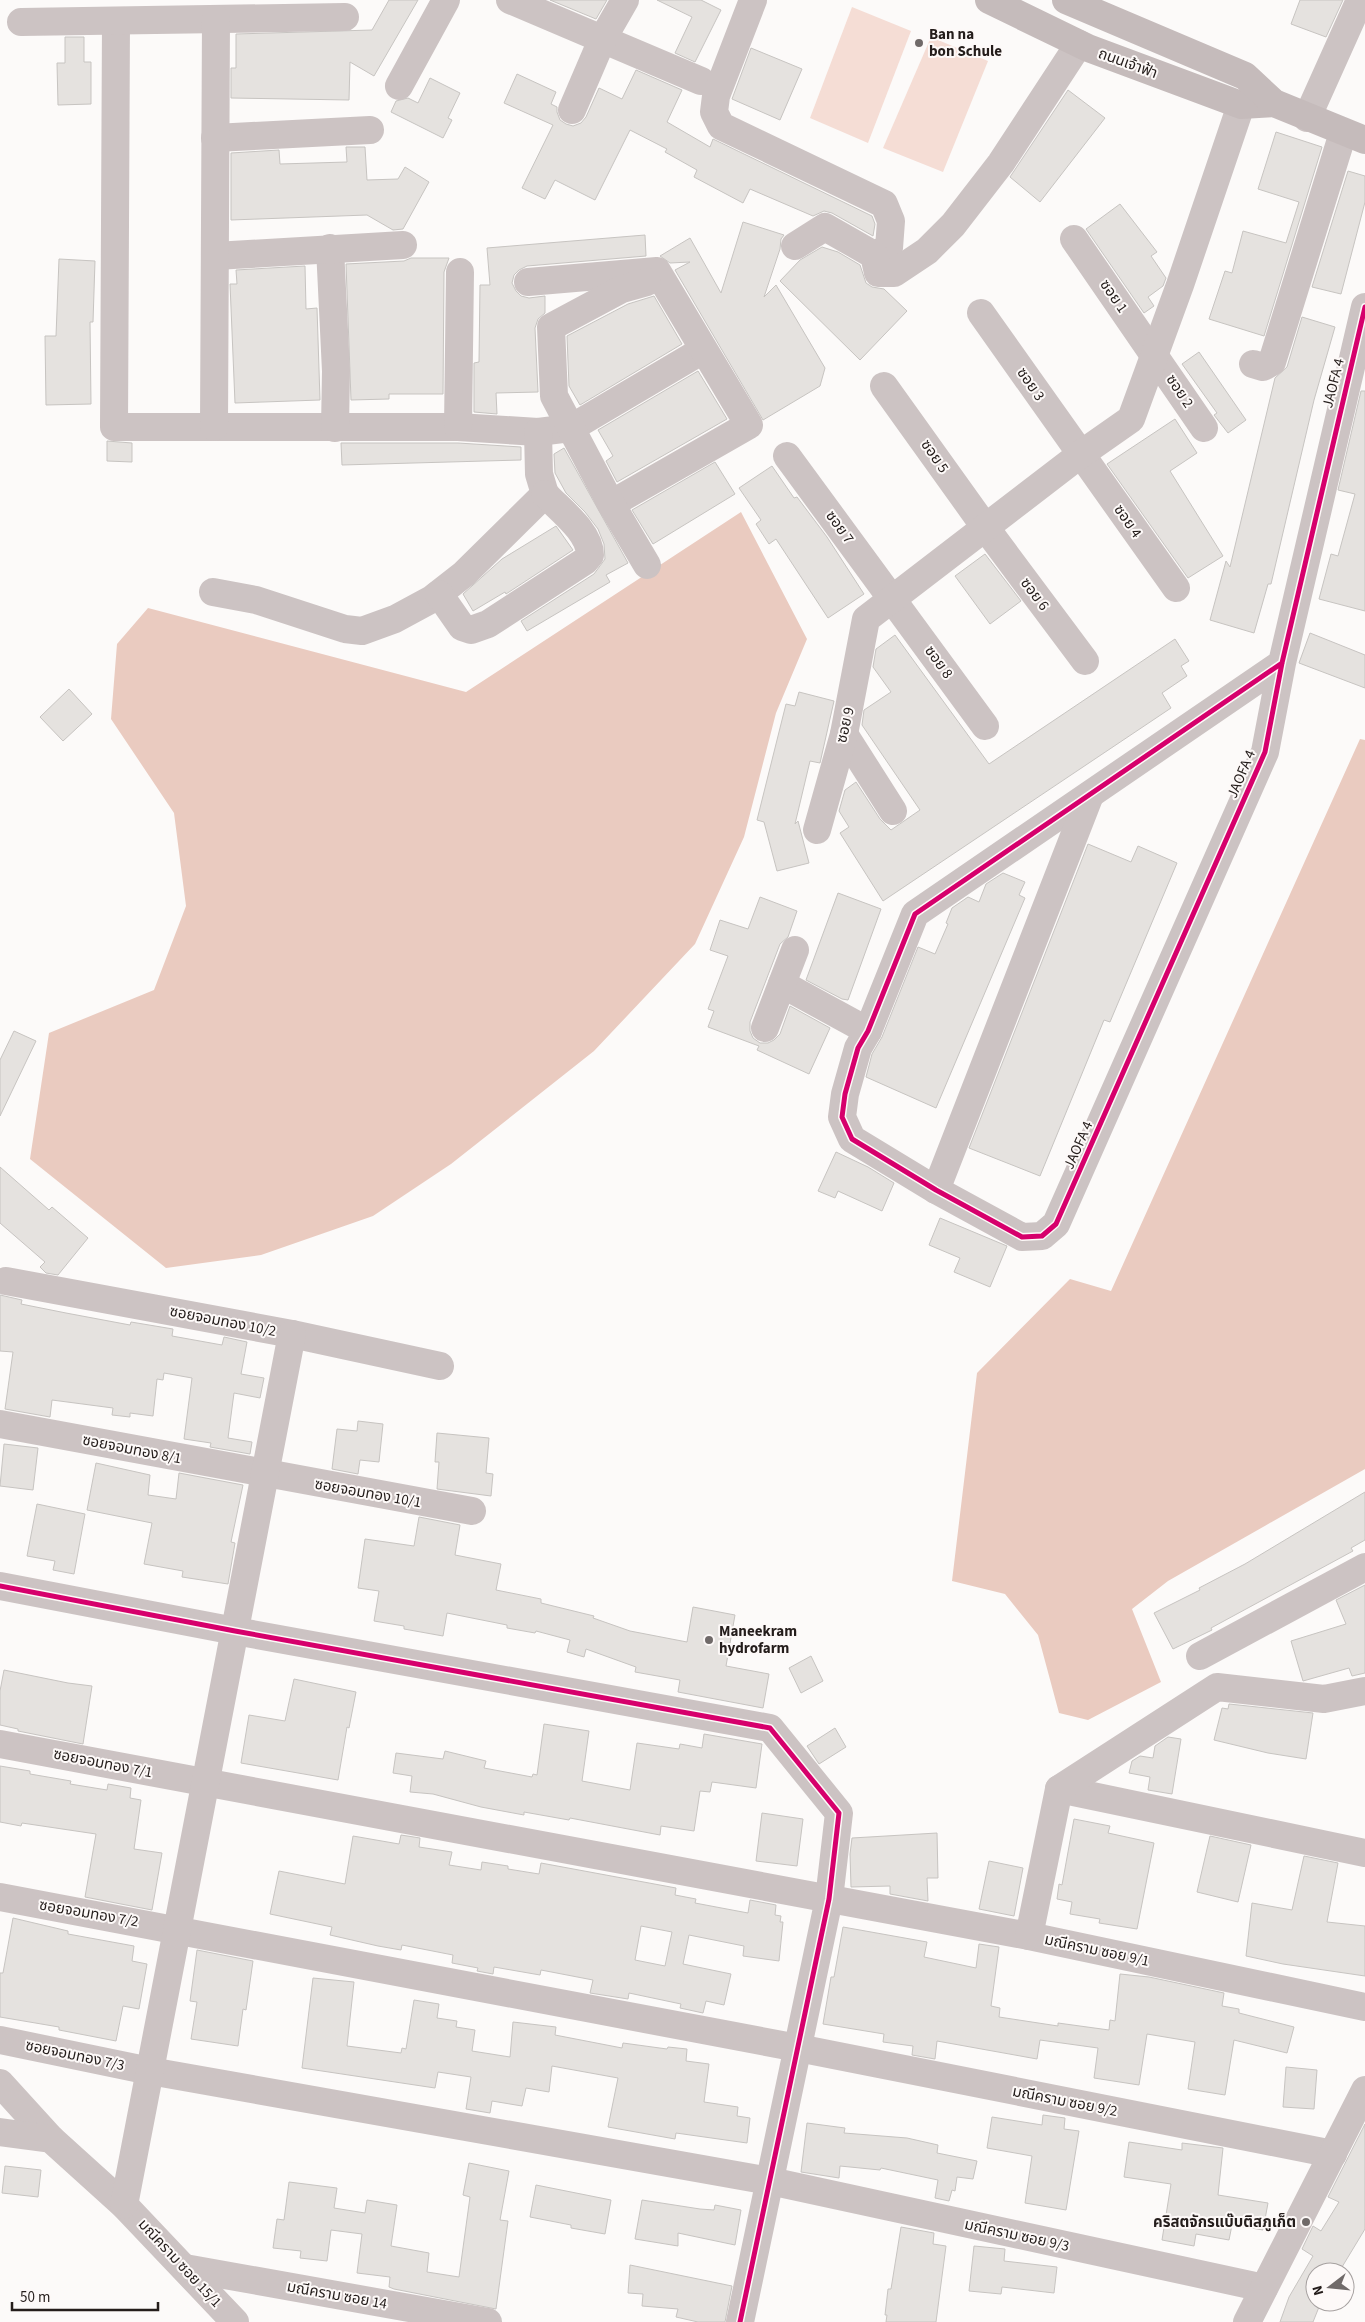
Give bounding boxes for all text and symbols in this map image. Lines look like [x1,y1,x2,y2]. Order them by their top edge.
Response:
place label: Ban na bon Schule [929,24,1002,62]
marker: Ban na bon Schule [913,37,925,49]
street label: ถนนเจ้าฟ้า [1095,43,1160,84]
street label: ซอย 1 [1095,275,1133,317]
street label: JAOFA 4 [1317,356,1350,410]
street label: ซอย 3 [1012,363,1050,405]
street label: ซอย 2 [1161,370,1198,412]
street label: ซอย 5 [916,435,954,477]
street label: ซอย 4 [1109,500,1147,543]
street label: ซอย 7 [820,506,859,548]
street label: ซอย 6 [1015,573,1054,615]
street label: ซอย 8 [919,641,958,683]
street label: ซอย 9 [831,705,860,745]
street label: JAOFA 4 [1222,746,1261,802]
street label: JAOFA 4 [1059,1117,1099,1173]
street label: ซอยจอมทอง 10/2 [168,1301,278,1342]
street label: ซอยจอมทอง 8/1 [81,1430,183,1469]
street label: ซอยจอมทอง 10/1 [313,1474,423,1513]
place label: Maneekram hydrofarm [719,1621,797,1659]
marker: Maneekram hydrofarm [703,1634,715,1646]
street label: ซอยจอมทอง 7/1 [52,1744,154,1783]
street label: ซอยจอมทอง 7/2 [38,1894,140,1933]
street label: มณีคราม ซอย 9/1 [1043,1929,1151,1972]
street label: ซอยจอมทอง 7/3 [23,2035,126,2076]
street label: มณีคราม ซอย 9/2 [1011,2081,1119,2122]
place label: คริสตจักรแบ๊บติสภูเก็ต [1153,2212,1296,2233]
street label: มณีคราม ซอย 15/1 [133,2214,226,2312]
street label: มณีคราม ซอย 9/3 [963,2214,1071,2257]
marker: คริสตจักรแบ๊บติสภูเก็ต [1300,2216,1312,2228]
north arrow [1305,2262,1355,2312]
street label: มณีคราม ซอย 14 [285,2276,389,2315]
scale bar [12,2280,159,2312]
text: N [1308,2283,1329,2298]
text: 50 m [20,2287,50,2308]

